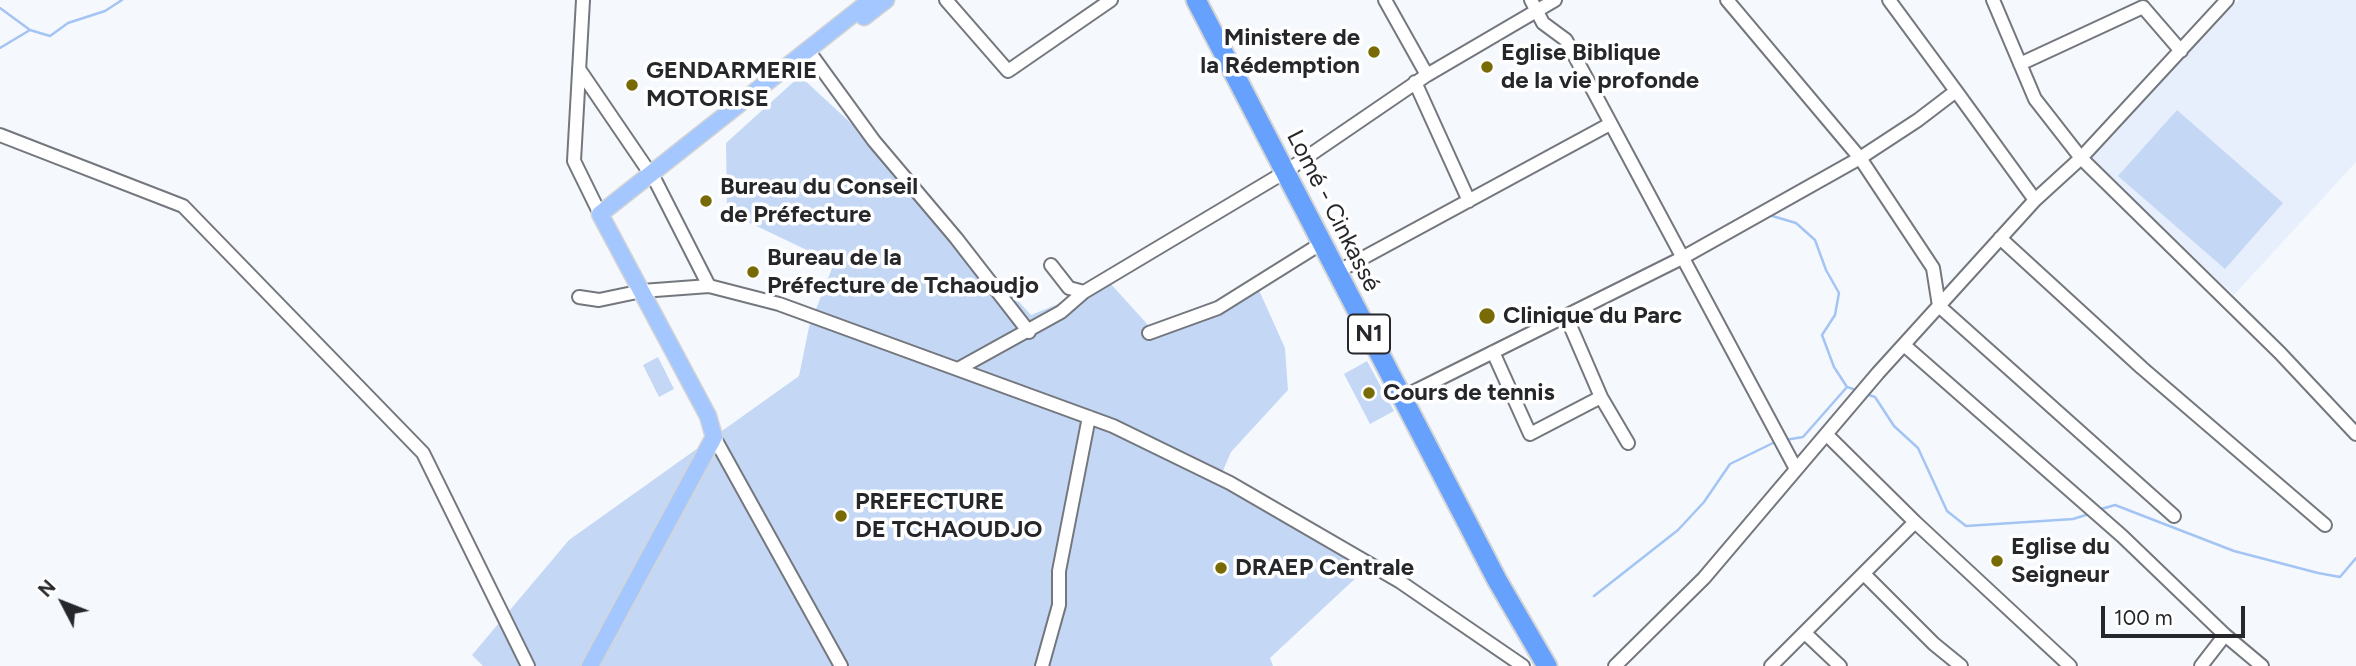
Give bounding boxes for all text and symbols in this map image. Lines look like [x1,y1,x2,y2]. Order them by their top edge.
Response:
place label: Ministere de la Rédemption [1200,24,1360,80]
place label: Eglise Biblique de la vie profonde [1501,39,1699,95]
marker: Ministere de la Rédemption [1366,44,1382,60]
place label: GENDARMERIE MOTORISE [646,57,817,113]
marker: Eglise Biblique de la vie profonde [1479,59,1495,75]
marker: GENDARMERIE MOTORISE [624,77,640,93]
street label: Lomé - Cinkassé [1280,126,1386,296]
place label: Bureau du Conseil de Préfecture [720,173,918,229]
marker: Bureau du Conseil de Préfecture [698,193,714,209]
place label: Bureau de la Préfecture de Tchaoudjo [767,244,1039,300]
marker: Bureau de la Préfecture de Tchaoudjo [745,264,761,280]
place label: Clinique du Parc [1503,302,1682,330]
marker: Clinique du Parc [1477,306,1497,326]
road number: N1 [1348,314,1390,354]
place label: Cours de tennis [1383,379,1555,407]
marker: Cours de tennis [1361,385,1377,401]
place label: PREFECTURE DE TCHAOUDJO [855,488,1042,544]
marker: PREFECTURE DE TCHAOUDJO [833,508,849,524]
place label: Eglise du Seigneur [2011,533,2110,589]
marker: Eglise du Seigneur [1989,553,2005,569]
place label: DRAEP Centrale [1235,554,1414,582]
marker: DRAEP Centrale [1213,560,1229,576]
north arrow [28,568,98,638]
text: N [34,575,60,602]
scale bar [2104,592,2248,636]
text: 100 m [2114,605,2173,630]

